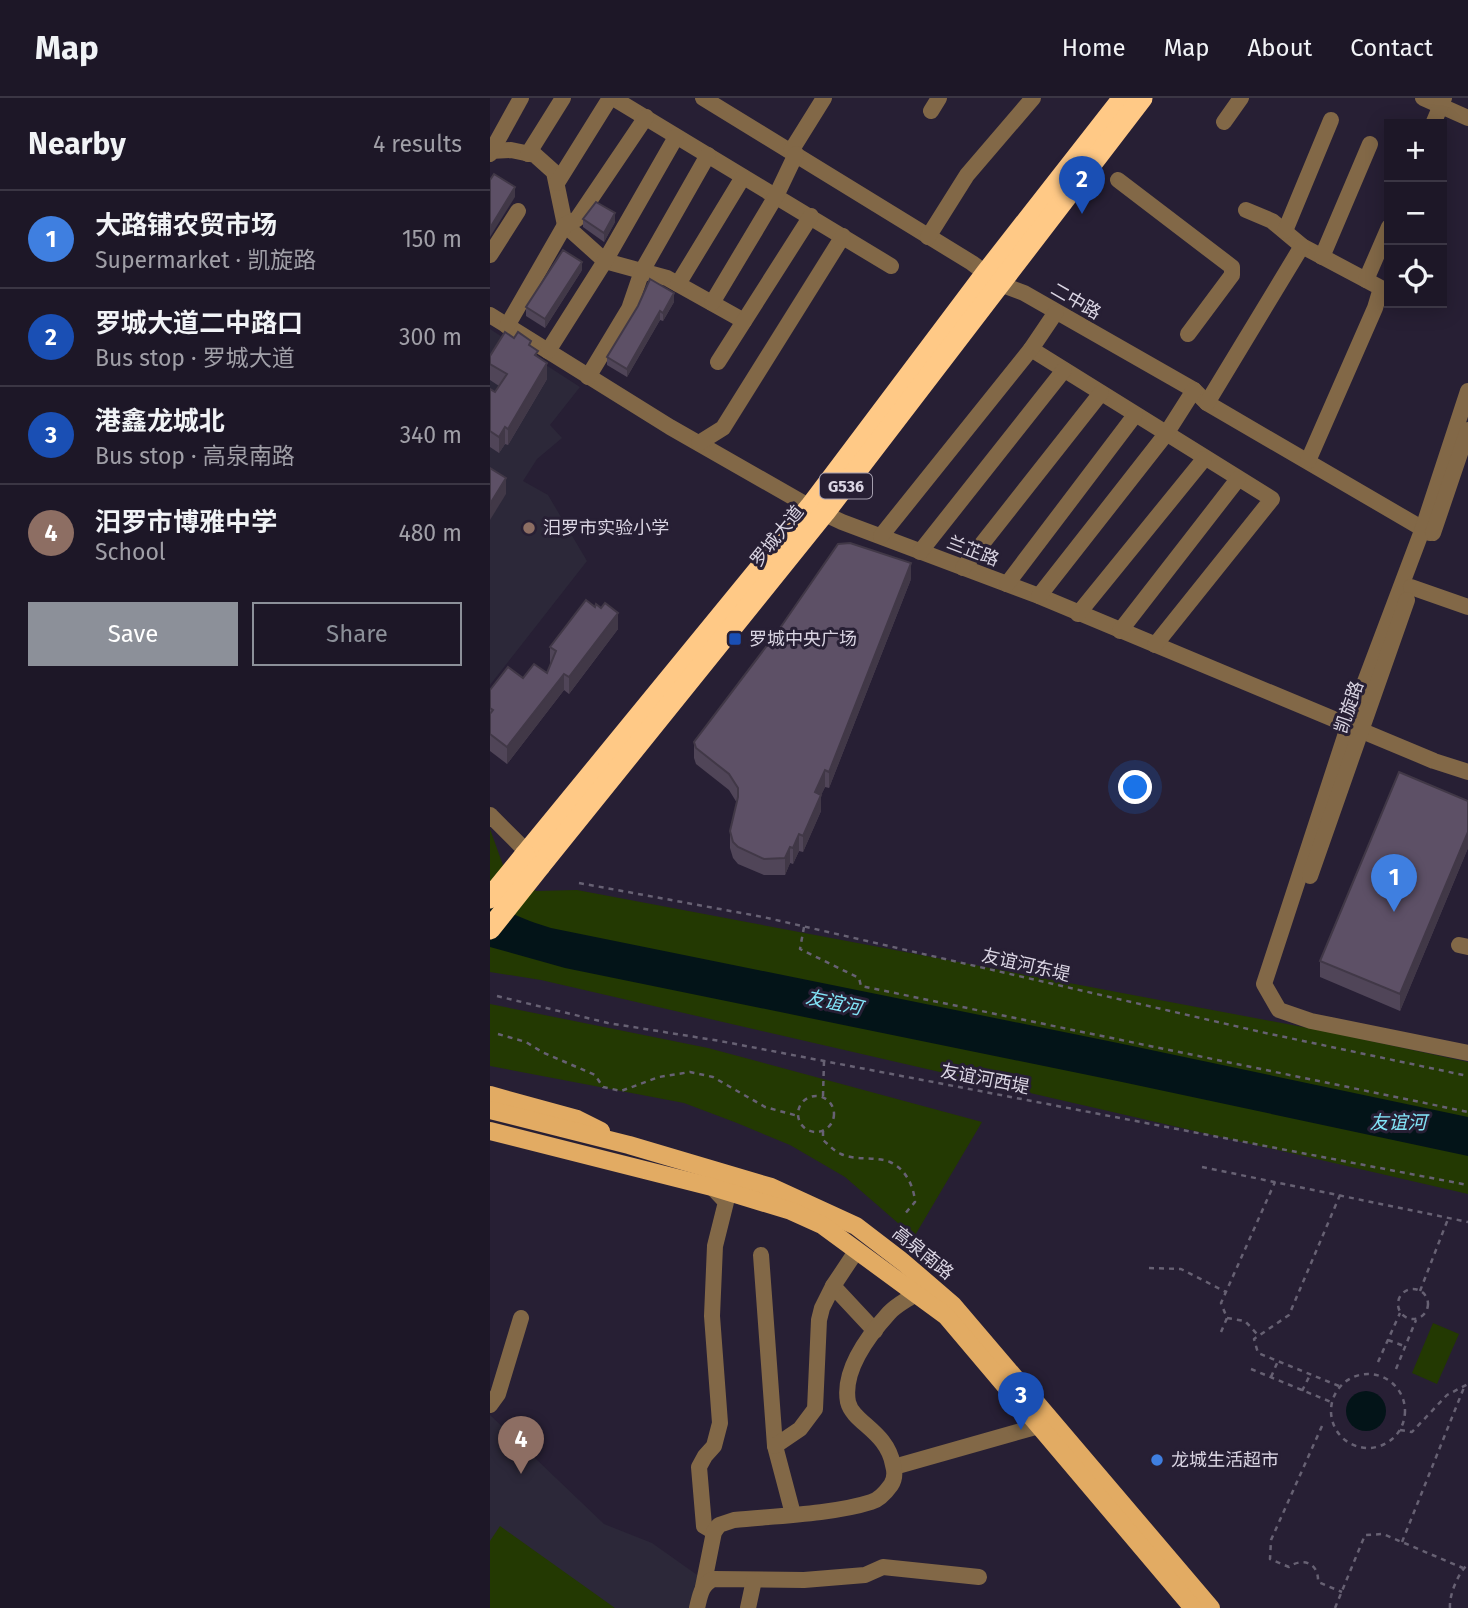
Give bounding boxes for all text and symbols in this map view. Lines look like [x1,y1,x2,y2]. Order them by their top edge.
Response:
text: Map [35,28,99,68]
text: Home [1062,34,1126,62]
text: Map [1164,34,1210,62]
text: About [1248,34,1312,62]
text: Contact [1350,34,1433,62]
map controls [1384,119,1447,308]
button: + [1384,119,1447,182]
text: Nearby [28,126,126,162]
text: 4 results [373,130,462,158]
pin: 2 [1059,156,1105,214]
button: − [1384,182,1447,245]
text: 大路铺农贸市场 [95,210,277,241]
text: 1 [46,225,56,253]
text: 150 m [402,225,462,253]
button: locate [1384,245,1447,308]
text: Supermarket · 凯旋路 [95,246,316,274]
street label: 二中路 [1047,278,1105,324]
text: 罗城大道二中路口 [95,308,303,339]
text: 2 [45,323,57,351]
text: 300 m [399,323,462,351]
text: Bus stop · 罗城大道 [95,344,295,372]
text: 港鑫龙城北 [95,406,225,437]
text: 3 [45,421,57,449]
text: 340 m [400,421,462,449]
text: Bus stop · 高泉南路 [95,442,295,470]
road number: G536 [820,474,872,498]
street label: 罗城大道 [746,501,808,571]
text: 汨罗市博雅中学 [95,507,277,538]
place label: 汨罗市实验小学 [543,517,669,539]
text: 4 [45,519,58,547]
text: 480 m [398,519,462,547]
marker: 汨罗市实验小学 [521,520,537,536]
street label: 兰芷路 [944,531,1002,571]
text: School [95,538,166,566]
button: Save [28,602,238,666]
button: Share [252,602,462,666]
place label: 罗城中央广场 [749,628,857,650]
marker: 罗城中央广场 [727,631,743,647]
street label: 凯旋路 [1330,678,1368,736]
your location [1118,770,1152,804]
pin: 1 [1371,854,1417,912]
street label: 友谊河东堤 [980,944,1072,986]
water label: 友谊河 [804,985,868,1020]
street label: 友谊河西堤 [939,1060,1031,1098]
water label: 友谊河 [1369,1111,1430,1134]
street label: 高泉南路 [888,1222,958,1284]
pin: 3 [998,1372,1044,1430]
pin: 4 [498,1416,544,1474]
place label: 龙城生活超市 [1171,1449,1279,1471]
marker: 龙城生活超市 [1149,1452,1165,1468]

